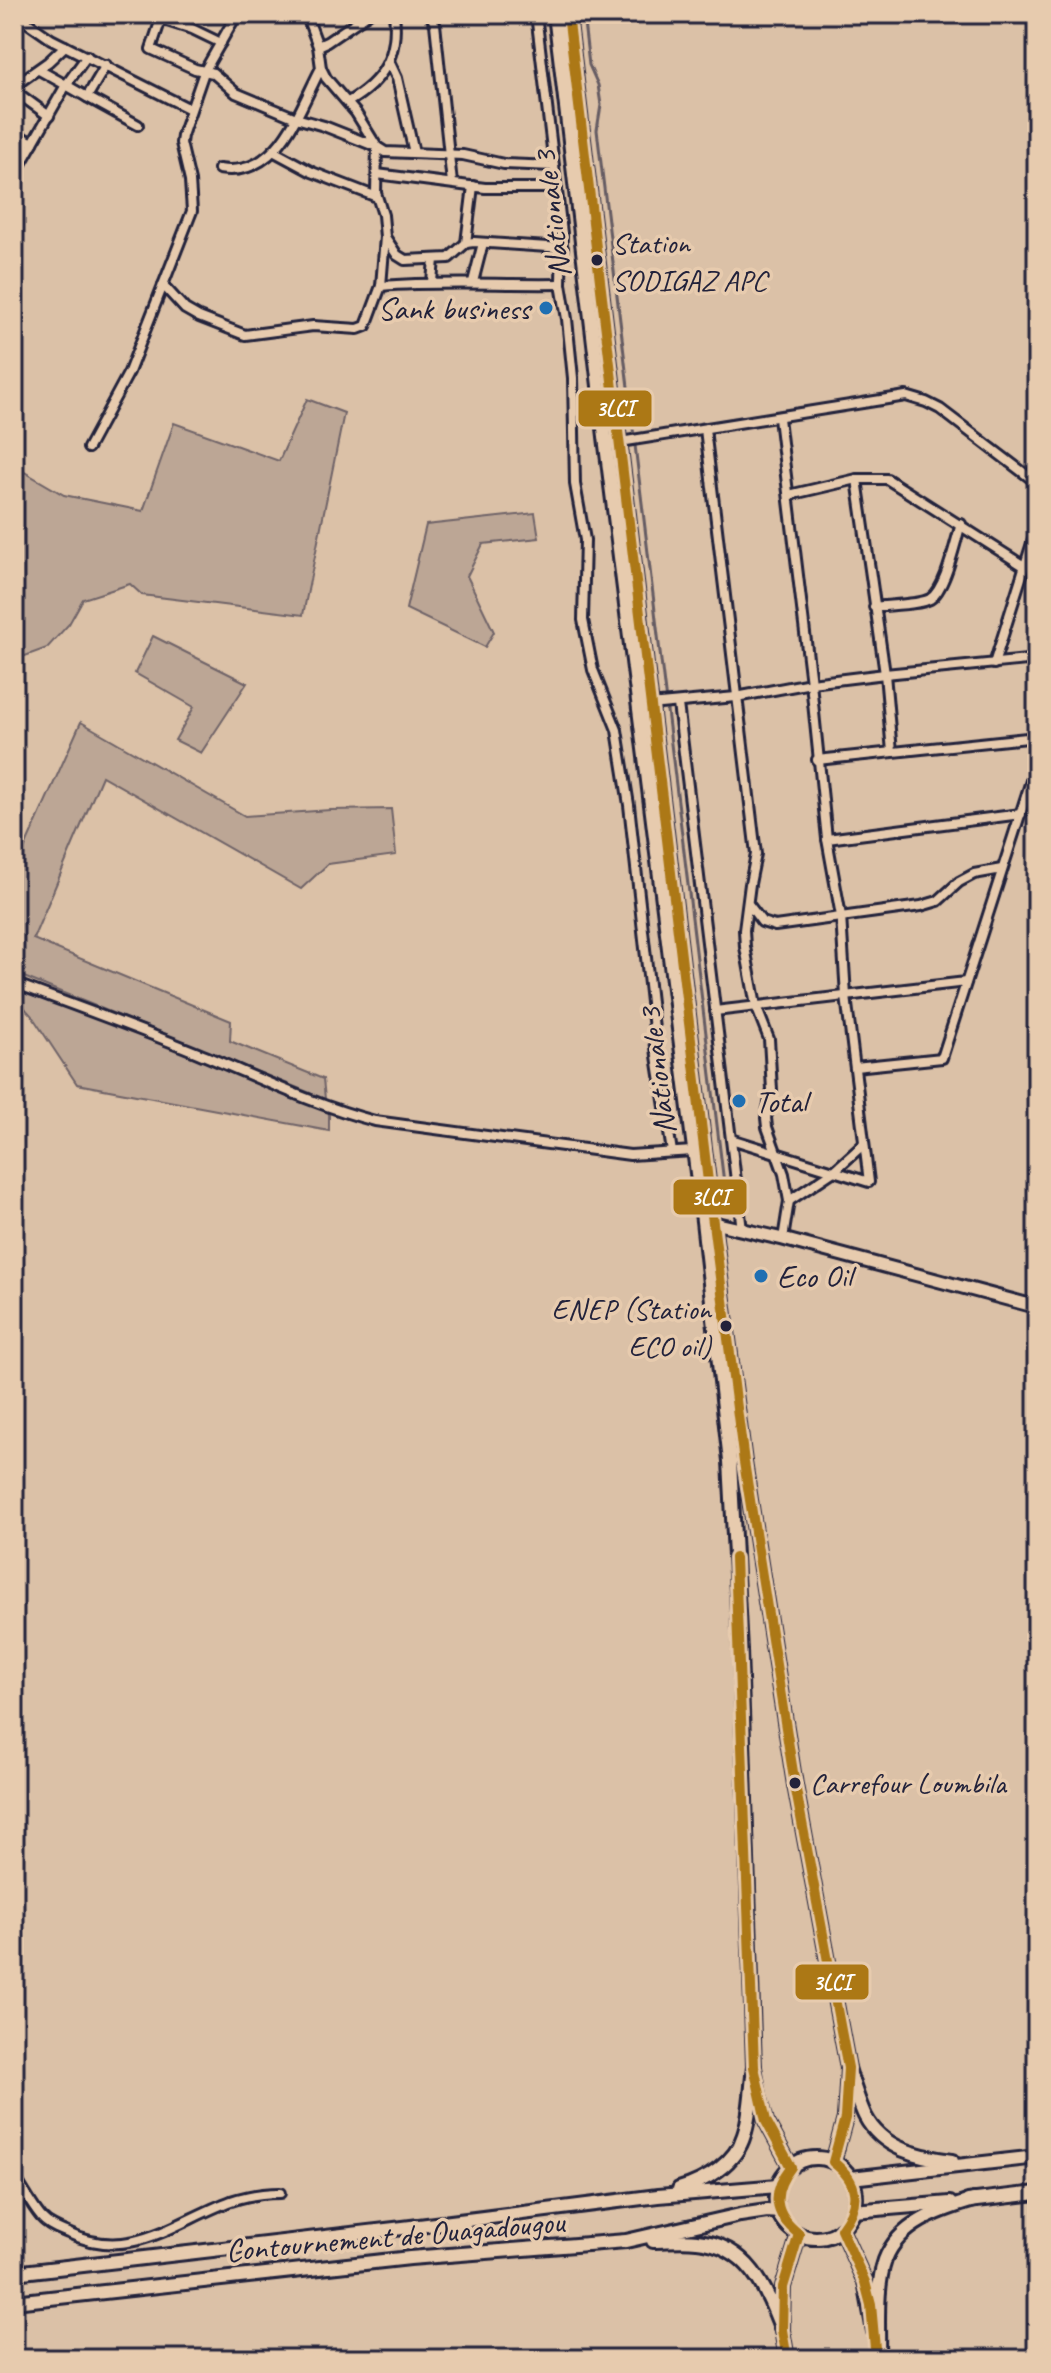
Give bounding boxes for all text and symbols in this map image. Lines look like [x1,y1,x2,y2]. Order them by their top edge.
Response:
street label: Nationale 3 [524,146,580,280]
place label: Station SODIGAZ APC [612,224,770,299]
marker: Station SODIGAZ APC [589,252,605,268]
place label: Sank business [378,288,533,329]
marker: Sank business [537,299,555,317]
line badge: 3LCI [577,389,653,428]
text: 3LCI [596,395,639,423]
street label: Nationale 3 [629,1003,685,1137]
place label: Total [755,1081,812,1122]
marker: Total [730,1092,748,1110]
line badge: 3LCI [672,1178,748,1216]
text: 3LCI [691,1184,734,1212]
place label: Eco Oil [777,1256,857,1297]
marker: Eco Oil [752,1267,770,1285]
place label: ENEP (Station ECO oil) [552,1290,713,1365]
marker: ENEP (Station ECO oil) [718,1318,734,1334]
place label: Carrefour Loumbila [810,1764,1008,1802]
marker: Carrefour Loumbila [787,1775,803,1791]
line badge: 3LCI [794,1963,870,2001]
text: 3LCI [813,1969,856,1997]
street label: Contournement de Ouagadougou [224,2201,568,2271]

